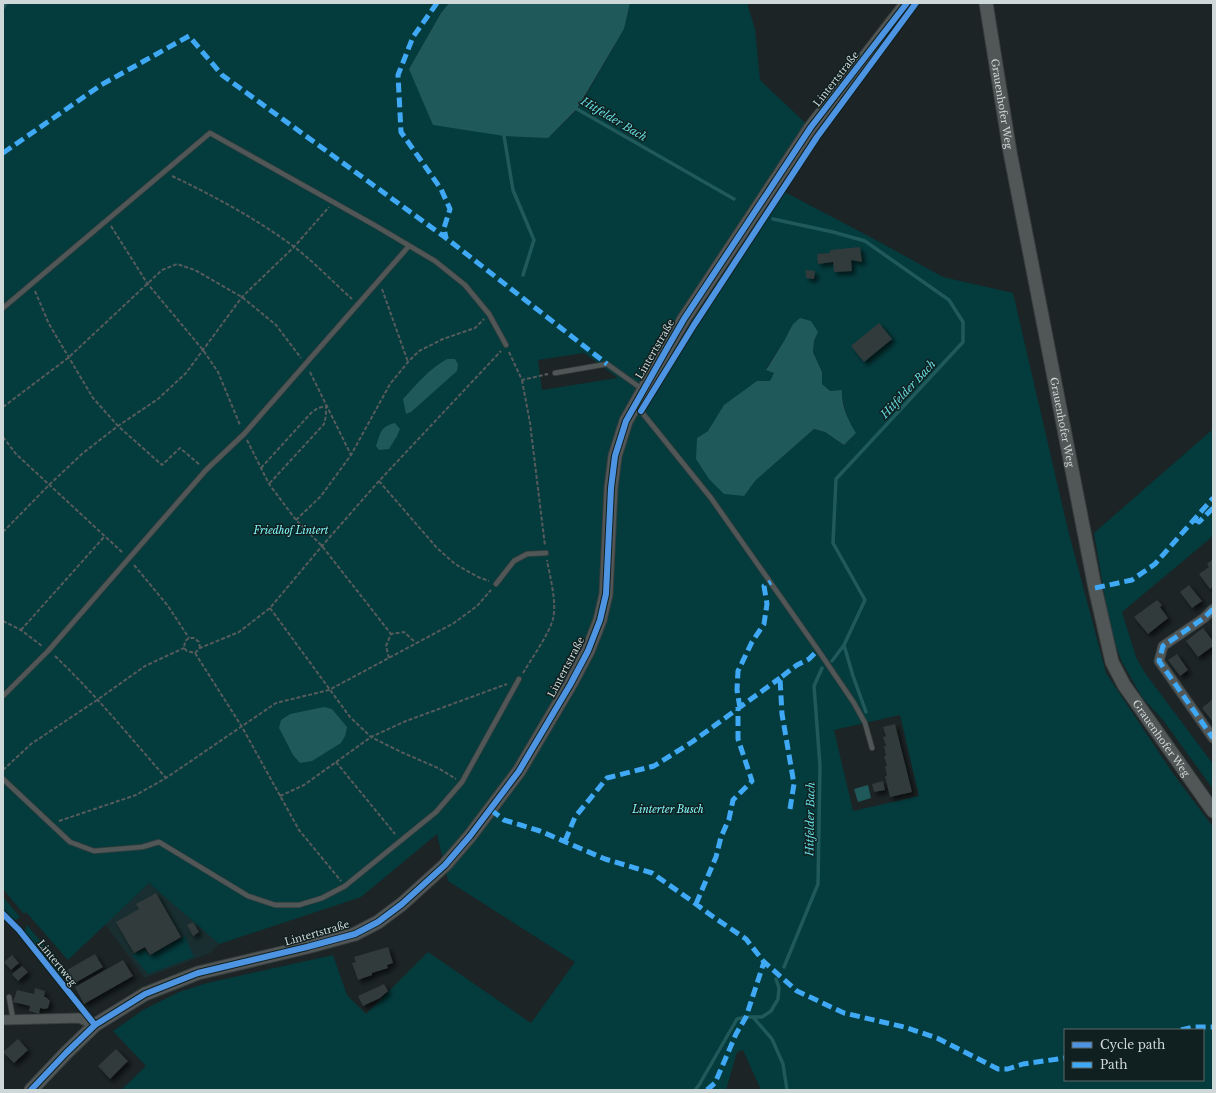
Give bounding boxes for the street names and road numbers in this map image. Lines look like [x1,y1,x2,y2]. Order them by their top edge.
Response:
street label: Lintertstraße [810,48,862,109]
street label: Grauenhofer Weg [989,58,1016,151]
street label: Lintertstraße [633,317,677,381]
street label: Grauenhofer Weg [1048,376,1078,469]
street label: Lintertstraße [545,634,588,700]
street label: Grauenhofer Weg [1130,697,1194,780]
street label: Lintertstraße [283,917,351,948]
street label: Lintertweg [34,937,80,990]

